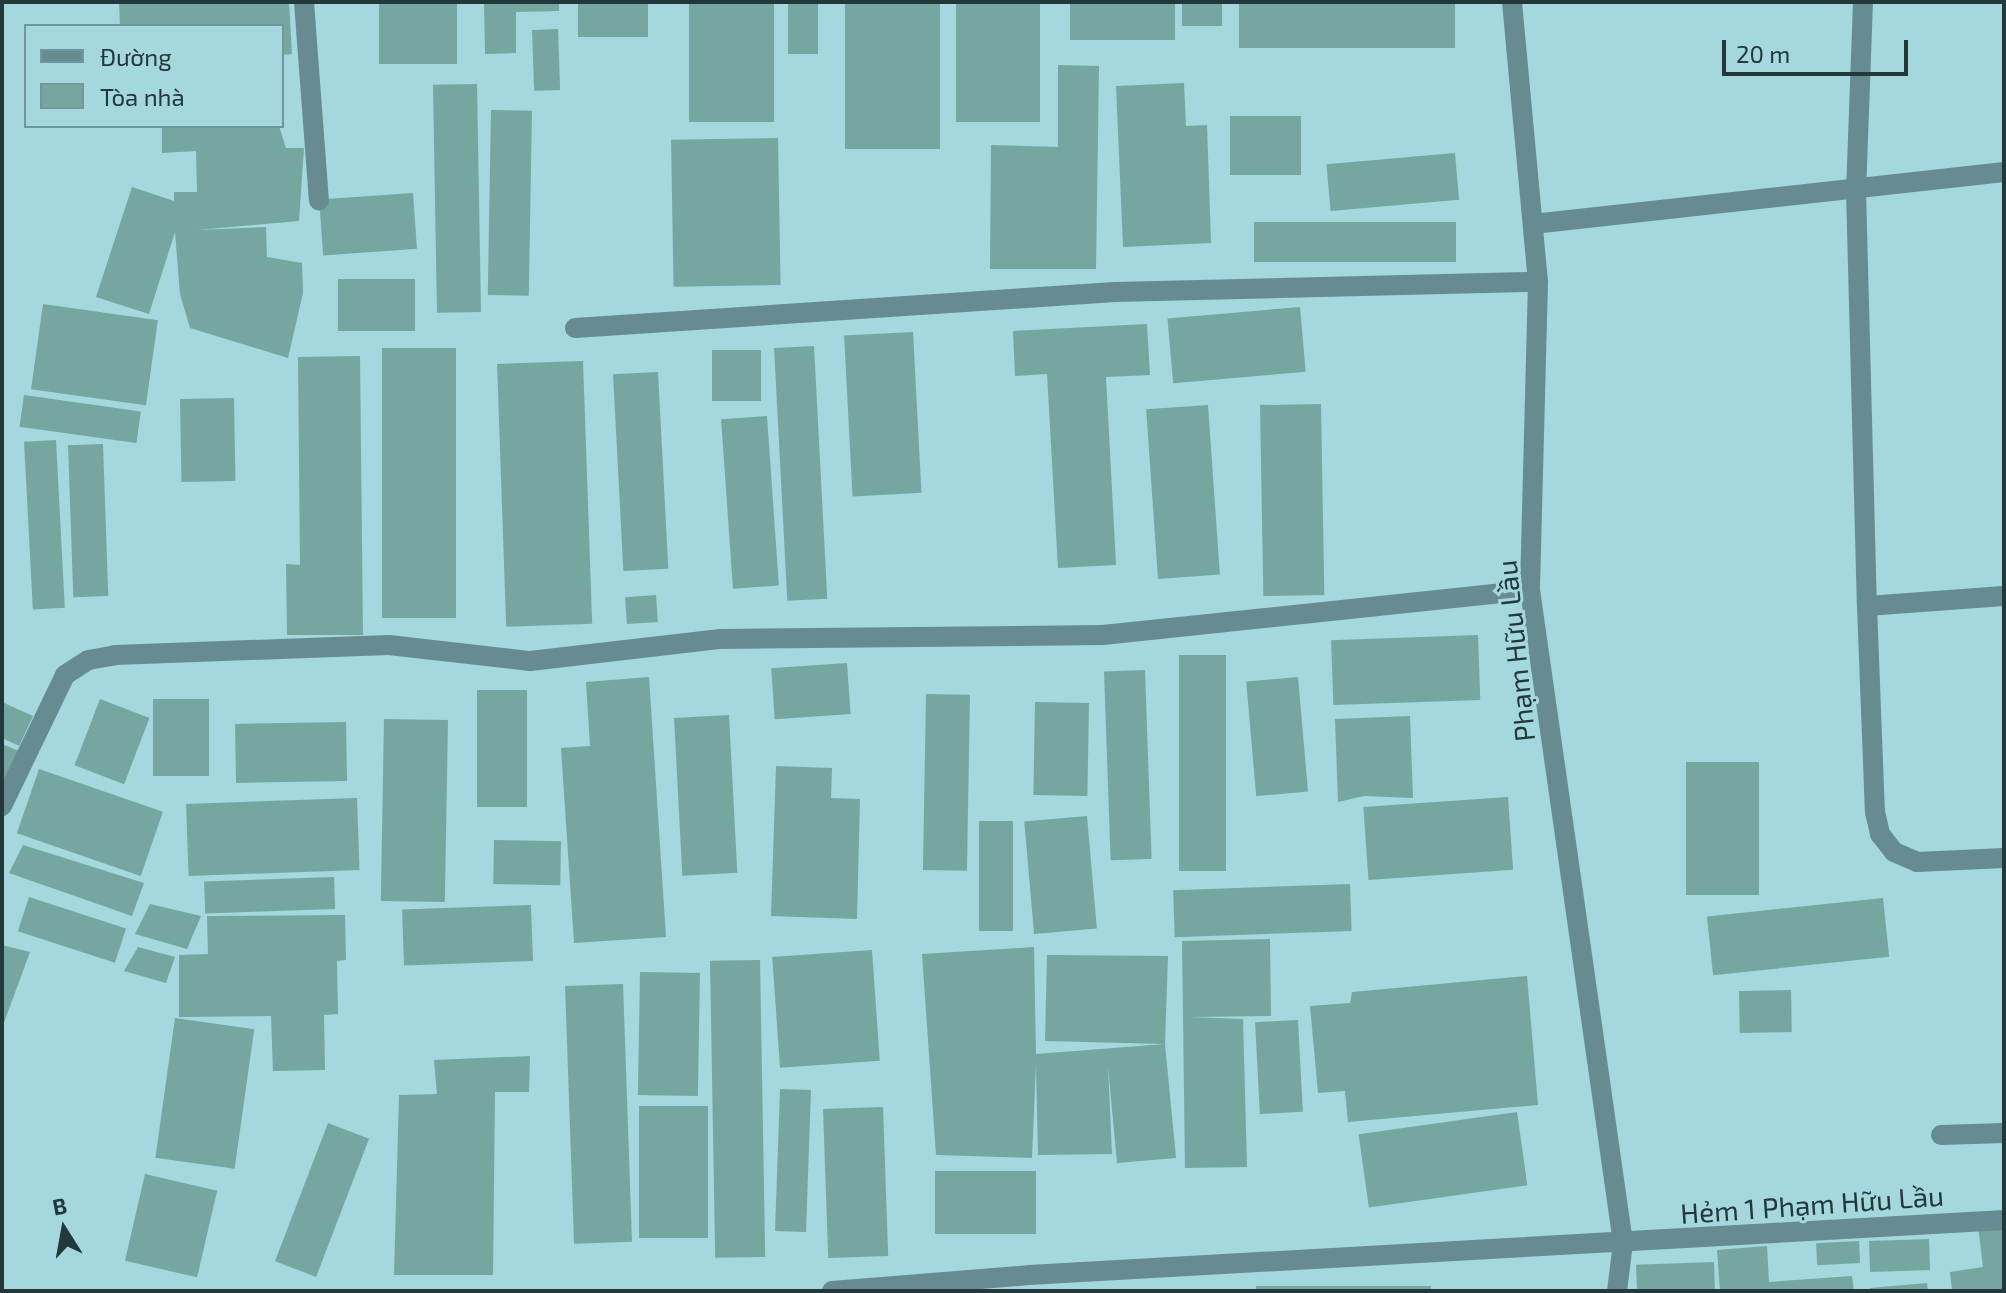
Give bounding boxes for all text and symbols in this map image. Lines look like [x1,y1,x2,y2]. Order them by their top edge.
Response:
legend [24,24,284,128]
scale bar [1726,24,1912,74]
text: 20 m [1736,39,1790,68]
text: Đường [100,42,172,71]
text: Tòa nhà [100,82,185,111]
street label: Phạm Hữu Lầu [1489,559,1541,743]
street label: Hẻm 1 Phạm Hữu Lầu [1679,1178,1945,1230]
north arrow [24,1189,104,1269]
text: B [50,1191,69,1220]

